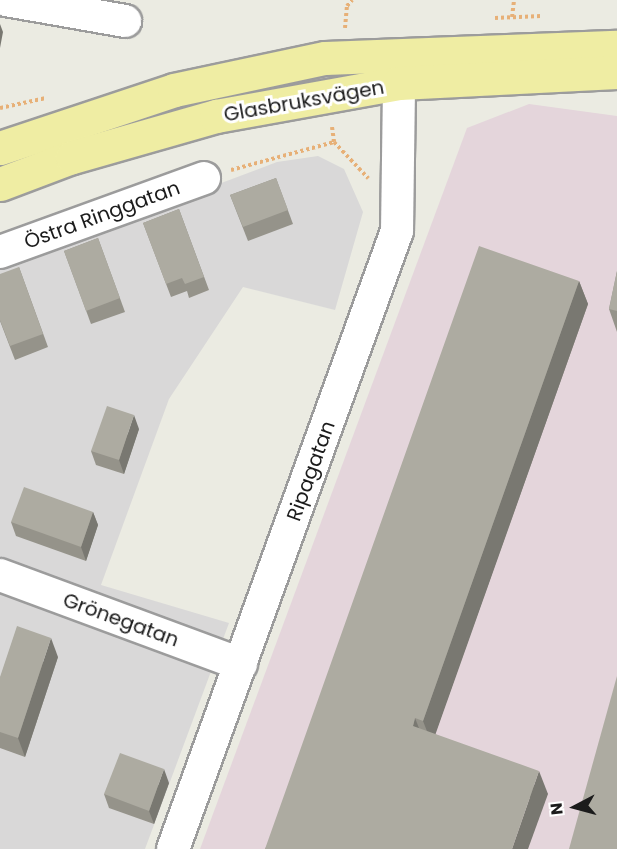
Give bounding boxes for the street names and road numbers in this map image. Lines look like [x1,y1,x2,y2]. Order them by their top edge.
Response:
street label: Glasbruksvägen [222,75,386,127]
street label: Östra Ringgatan [21,176,183,254]
street label: Ripagatan [282,418,340,524]
street label: Grönegatan [60,588,182,652]

